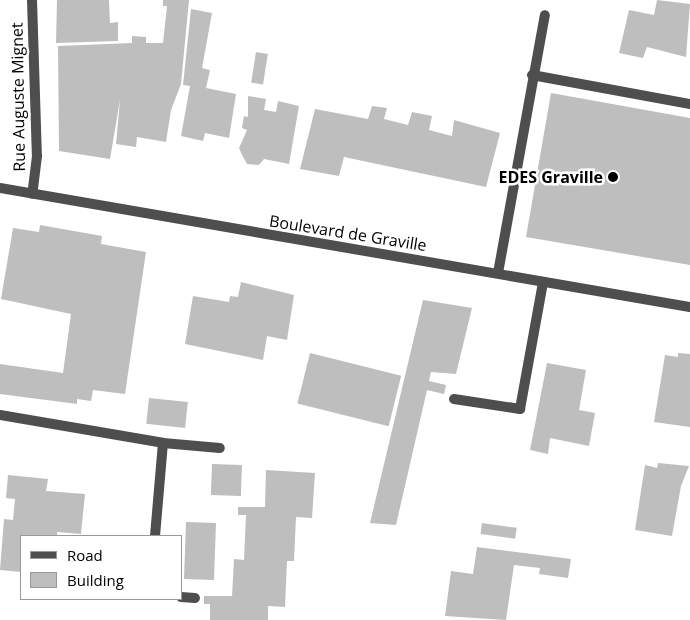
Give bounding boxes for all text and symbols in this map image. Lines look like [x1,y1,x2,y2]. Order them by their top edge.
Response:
street label: Rue Auguste Mignet [7,22,29,172]
place label: EDES Graville [499,167,603,187]
marker: EDES Graville [607,171,619,183]
street label: Boulevard de Graville [268,211,428,255]
legend [20,535,182,600]
text: Road [67,545,103,565]
text: Building [67,570,124,590]

